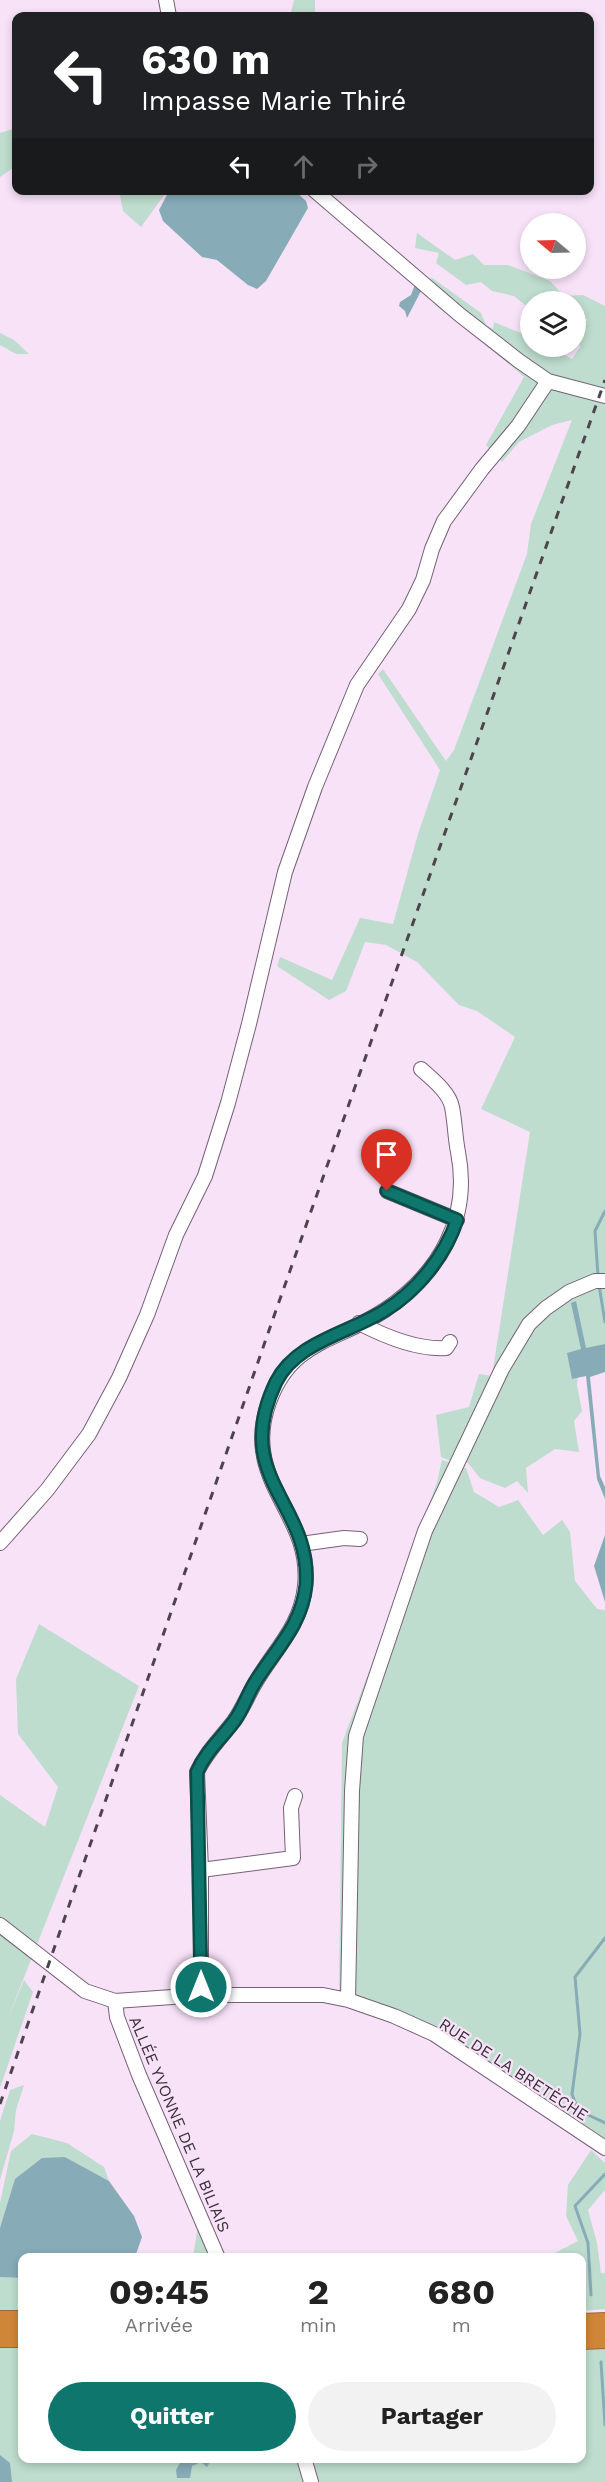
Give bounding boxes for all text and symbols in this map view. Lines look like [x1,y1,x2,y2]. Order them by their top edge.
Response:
text: 630 m [141,35,270,84]
icon: left [42,36,120,114]
text: Impasse Marie Thiré [141,85,406,117]
icon: left [224,150,257,183]
icon: ahead [287,150,320,183]
icon: right [350,150,383,183]
north arrow [520,213,586,279]
map controls [520,213,586,357]
button: layers [520,291,586,357]
pin [361,1129,412,1191]
icon: arrive [370,1138,403,1171]
position arrow [169,1955,233,2019]
street label: ALLÉE YVONNE DE LA BILIAIS [125,2013,234,2235]
street label: RUE DE LA BRETÈCHE [436,2014,592,2125]
text: 09:45 [109,2271,209,2313]
text: 2 [308,2271,329,2313]
text: 680 [427,2271,495,2313]
text: Arrivée [125,2313,193,2337]
text: min [300,2313,337,2337]
text: m [452,2313,471,2337]
button: Quitter [48,2382,296,2451]
button: Partager [308,2382,556,2451]

